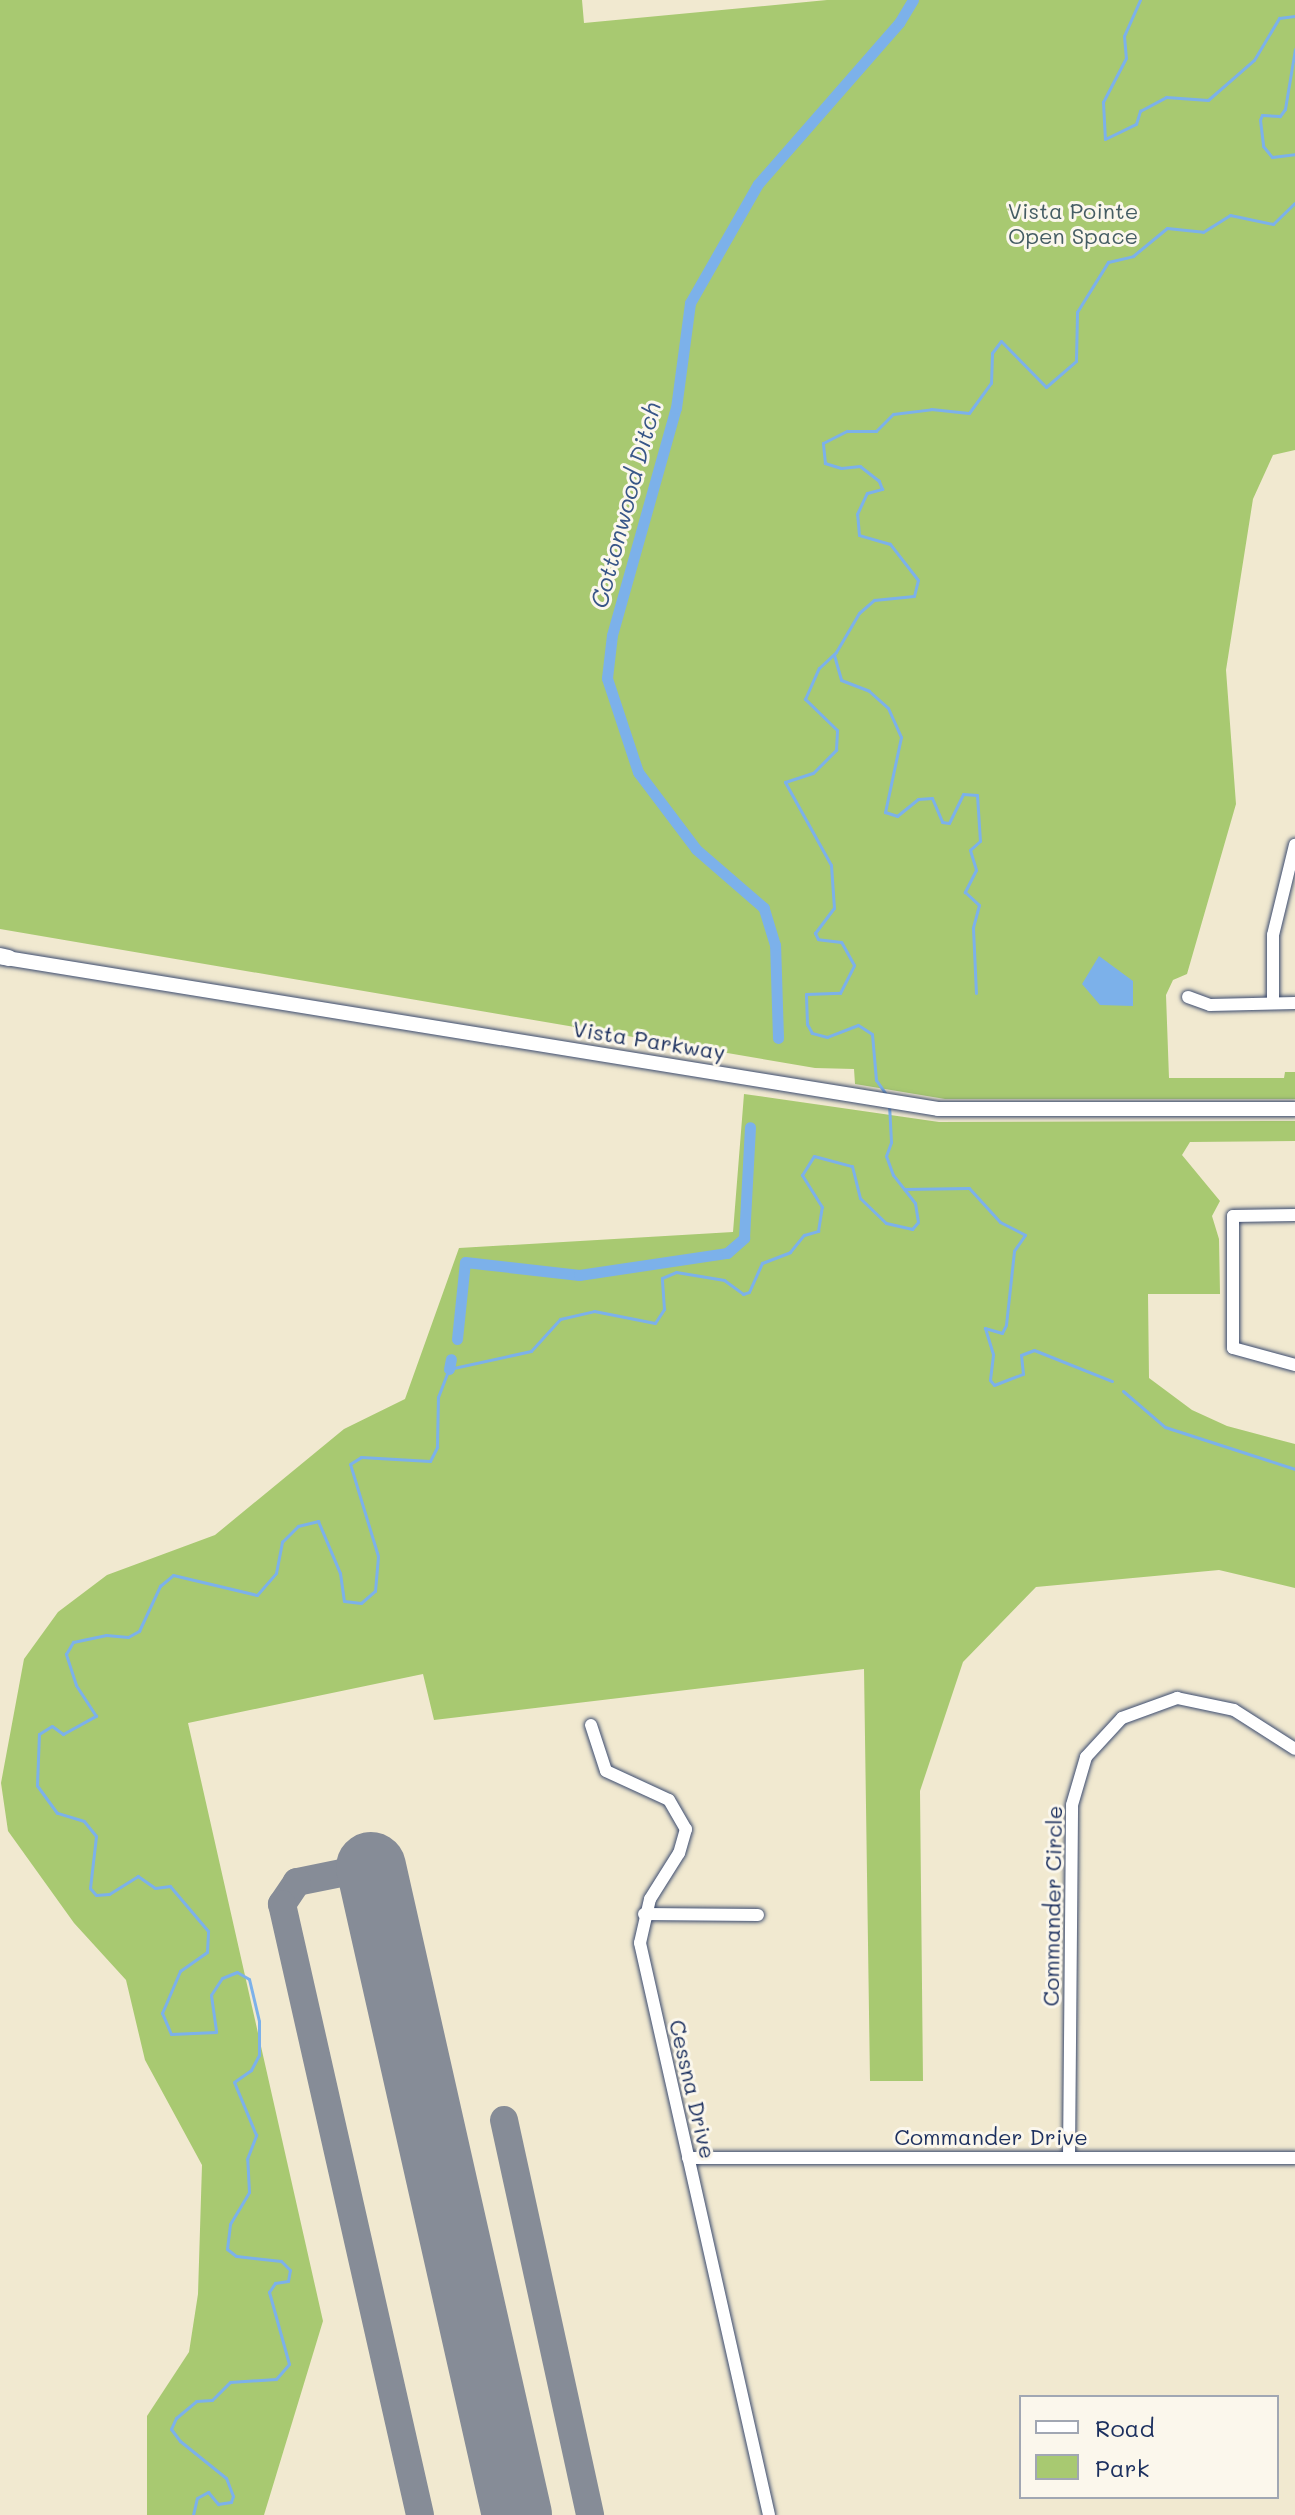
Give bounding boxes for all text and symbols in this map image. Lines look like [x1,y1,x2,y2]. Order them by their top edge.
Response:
park label: Vista Pointe Open Space [1008,197,1138,248]
water label: Cottonwood Ditch [584,399,666,611]
street label: Vista Parkway [571,1015,727,1065]
street label: Commander Circle [1037,1805,1067,2007]
street label: Cessna Drive [664,2017,722,2161]
street label: Commander Drive [894,2124,1088,2150]
legend [1019,2395,1279,2499]
text: Road [1095,2412,1155,2443]
text: Park [1095,2452,1149,2483]

